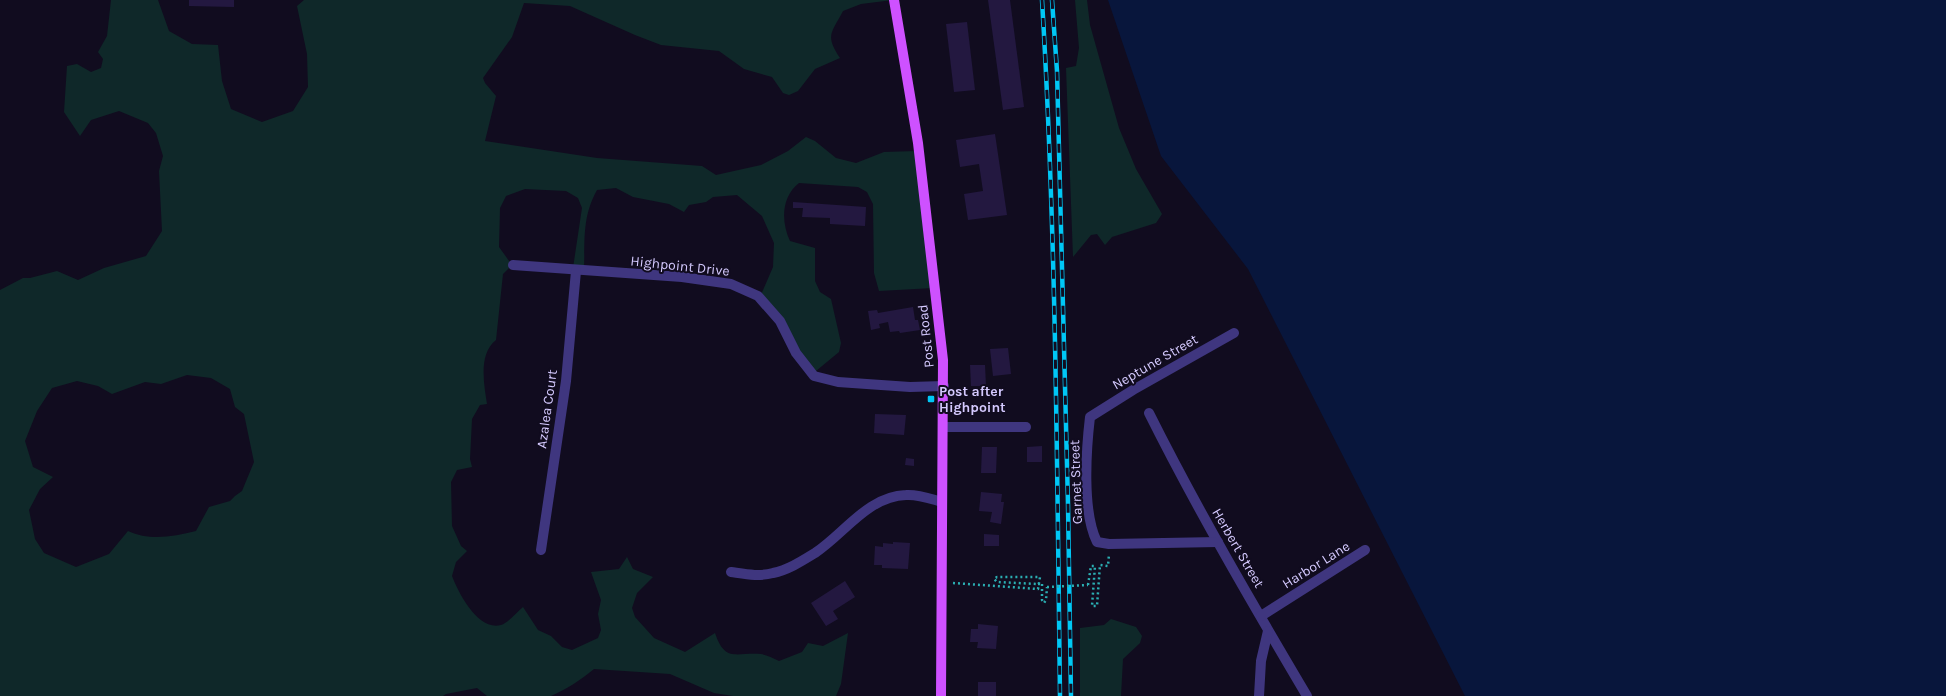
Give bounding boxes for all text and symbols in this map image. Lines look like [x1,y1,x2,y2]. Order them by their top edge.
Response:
street label: Highpoint Drive [630,252,730,280]
street label: Post Road [914,303,938,369]
street label: Neptune Street [1109,331,1201,393]
street label: Azalea Court [533,368,561,450]
place label: Post after Highpoint [939,383,1006,416]
marker: Post after Highpoint [926,394,936,404]
street label: Garnet Street [1066,440,1086,524]
street label: Herbert Street [1208,505,1268,591]
street label: Harbor Lane [1279,538,1353,592]

